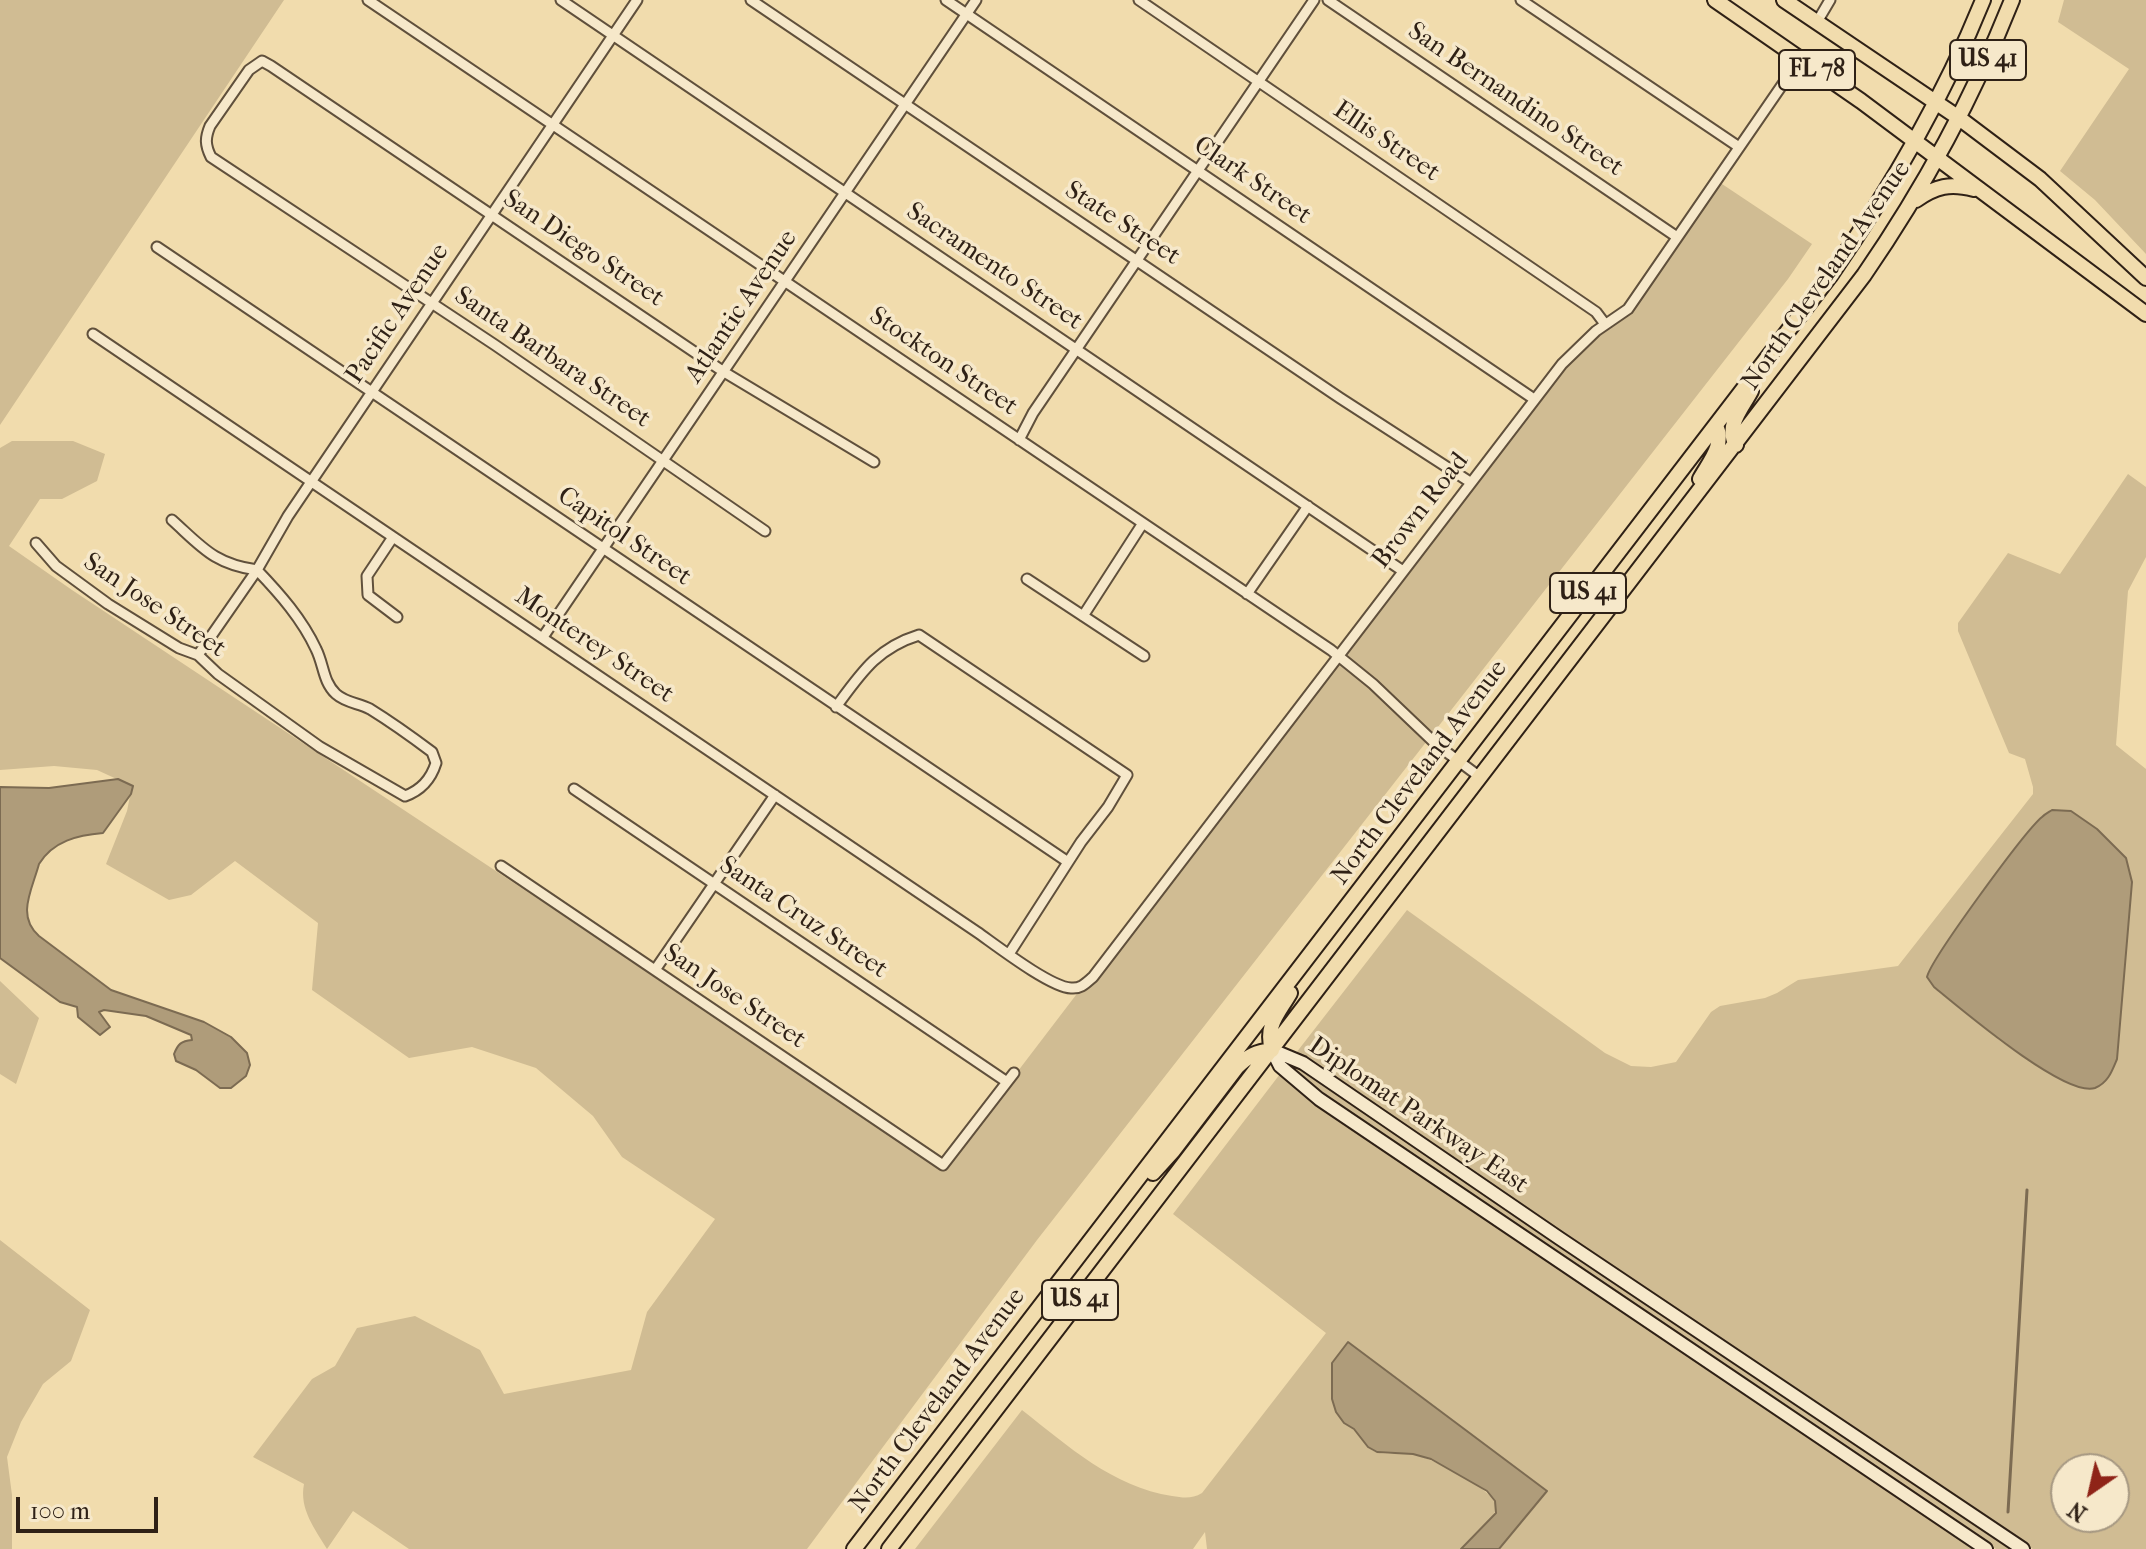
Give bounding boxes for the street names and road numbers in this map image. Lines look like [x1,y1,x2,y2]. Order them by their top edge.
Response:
street label: San Bernandino Street [1401,16,1629,184]
road number: US 41 [1950,40,2026,80]
road number: FL 78 [1779,50,1855,90]
street label: Ellis Street [1327,95,1445,189]
street label: Clark Street [1187,130,1317,232]
street label: North Cleveland Avenue [1736,155,1918,397]
street label: State Street [1059,175,1185,273]
street label: San Diego Street [497,184,669,314]
street label: Sacramento Street [900,196,1088,338]
street label: Atlantic Avenue [679,225,805,389]
street label: Pacific Avenue [340,238,456,390]
street label: Santa Barbara Street [448,281,656,435]
street label: Stockton Street [863,301,1023,423]
street label: Brown Road [1366,447,1476,575]
street label: Capitol Street [551,481,697,593]
street label: San Jose Street [77,547,231,665]
road number: US 41 [1550,573,1626,613]
street label: Monterey Street [509,581,679,711]
street label: North Cleveland Avenue [1325,655,1515,891]
street label: Santa Cruz Street [713,850,893,986]
street label: San Jose Street [657,938,811,1056]
street label: Diplomat Parkway East [1302,1031,1534,1201]
road number: US 41 [1042,1280,1118,1320]
street label: North Cleveland Avenue [843,1283,1033,1519]

